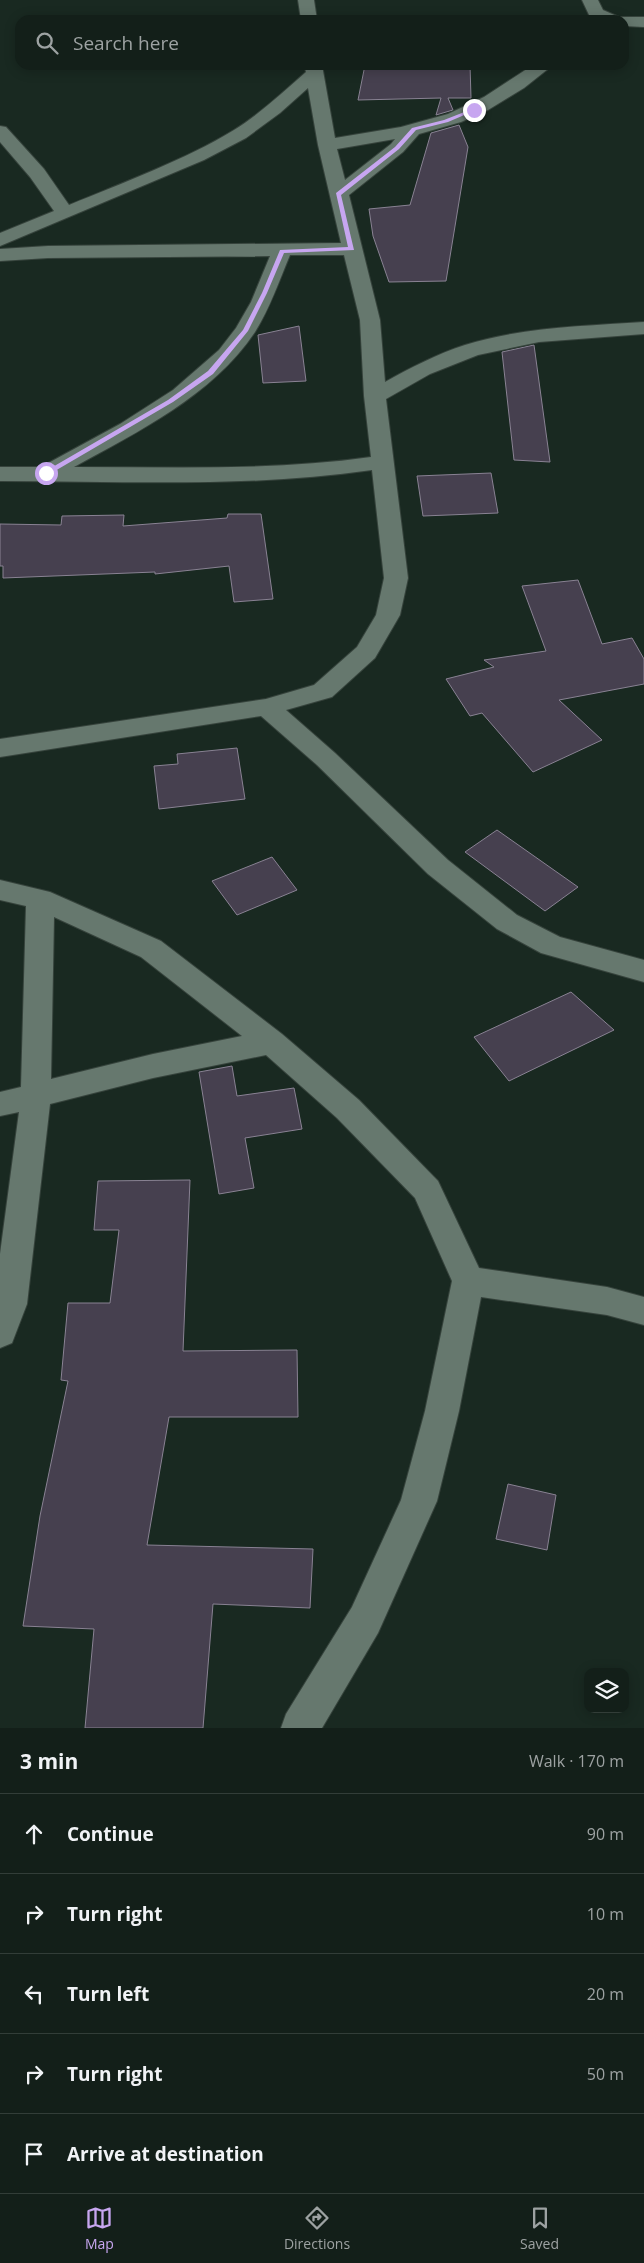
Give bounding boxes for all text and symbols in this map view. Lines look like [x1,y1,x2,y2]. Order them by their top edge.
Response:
search box [15,15,629,70]
icon: search [33,29,61,57]
text: Search here [73,30,179,56]
route end [463,99,486,122]
route start [35,462,58,485]
map controls [584,1668,629,1713]
button: layers [584,1668,629,1713]
text: 3 min [20,1747,78,1775]
text: Walk · 170 m [529,1750,624,1772]
icon: ahead [20,1820,48,1848]
text: Continue [67,1821,154,1847]
text: 90 m [587,1823,624,1845]
icon: right [20,1900,48,1928]
text: Turn right [67,1901,162,1927]
text: 10 m [587,1903,624,1925]
icon: left [20,1980,48,2008]
text: Turn left [67,1981,149,2007]
text: 20 m [587,1983,624,2005]
icon: right [20,2060,48,2088]
text: Turn right [67,2061,162,2087]
text: 50 m [587,2063,624,2085]
icon: arrive [20,2140,48,2168]
text: Arrive at destination [67,2141,264,2167]
tab: Map [85,2204,114,2253]
tab: Directions [284,2204,350,2253]
tab: Saved [520,2204,559,2253]

